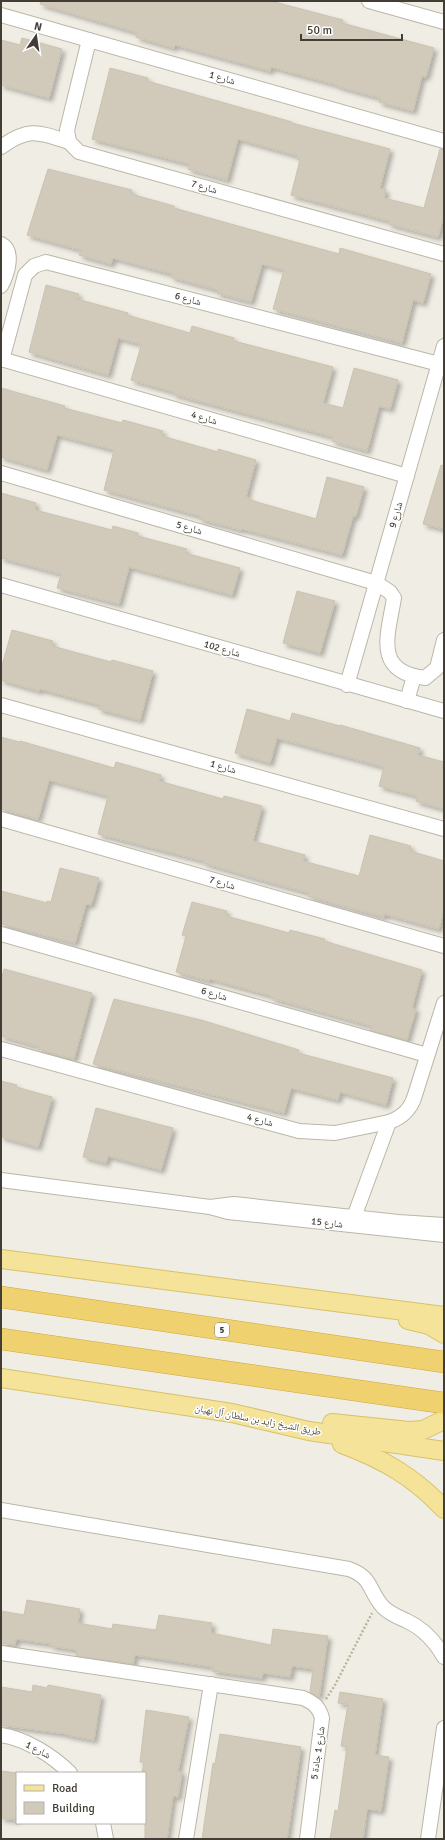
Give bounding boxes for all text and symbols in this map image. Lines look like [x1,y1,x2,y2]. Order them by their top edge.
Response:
north arrow [16,16,56,56]
scale bar [301,16,402,42]
text: N [33,20,43,34]
text: 50 m [307,23,332,38]
street label: شارع 1 [208,69,237,88]
street label: شارع 7 [190,178,219,197]
street label: شارع 6 [174,290,203,308]
street label: شارع 4 [190,409,219,428]
street label: شارع 9 [387,500,406,529]
street label: شارع 5 [175,519,204,538]
street label: شارع 102 [202,638,242,660]
street label: شارع 1 [209,758,238,777]
street label: شارع 7 [208,874,237,893]
street label: شارع 6 [200,985,229,1004]
street label: شارع 4 [246,1111,275,1129]
street label: شارع 15 [310,1215,344,1231]
road number: 5 [215,1323,229,1337]
street label: طريق الشيخ زايد بن سلطان آل نهيان [194,1402,323,1438]
street label: شارع 1 جادة 5 [308,1725,328,1780]
street label: شارع 1 [23,1738,53,1762]
legend [16,1772,146,1824]
text: Road [52,1781,78,1796]
text: Building [52,1801,95,1816]

